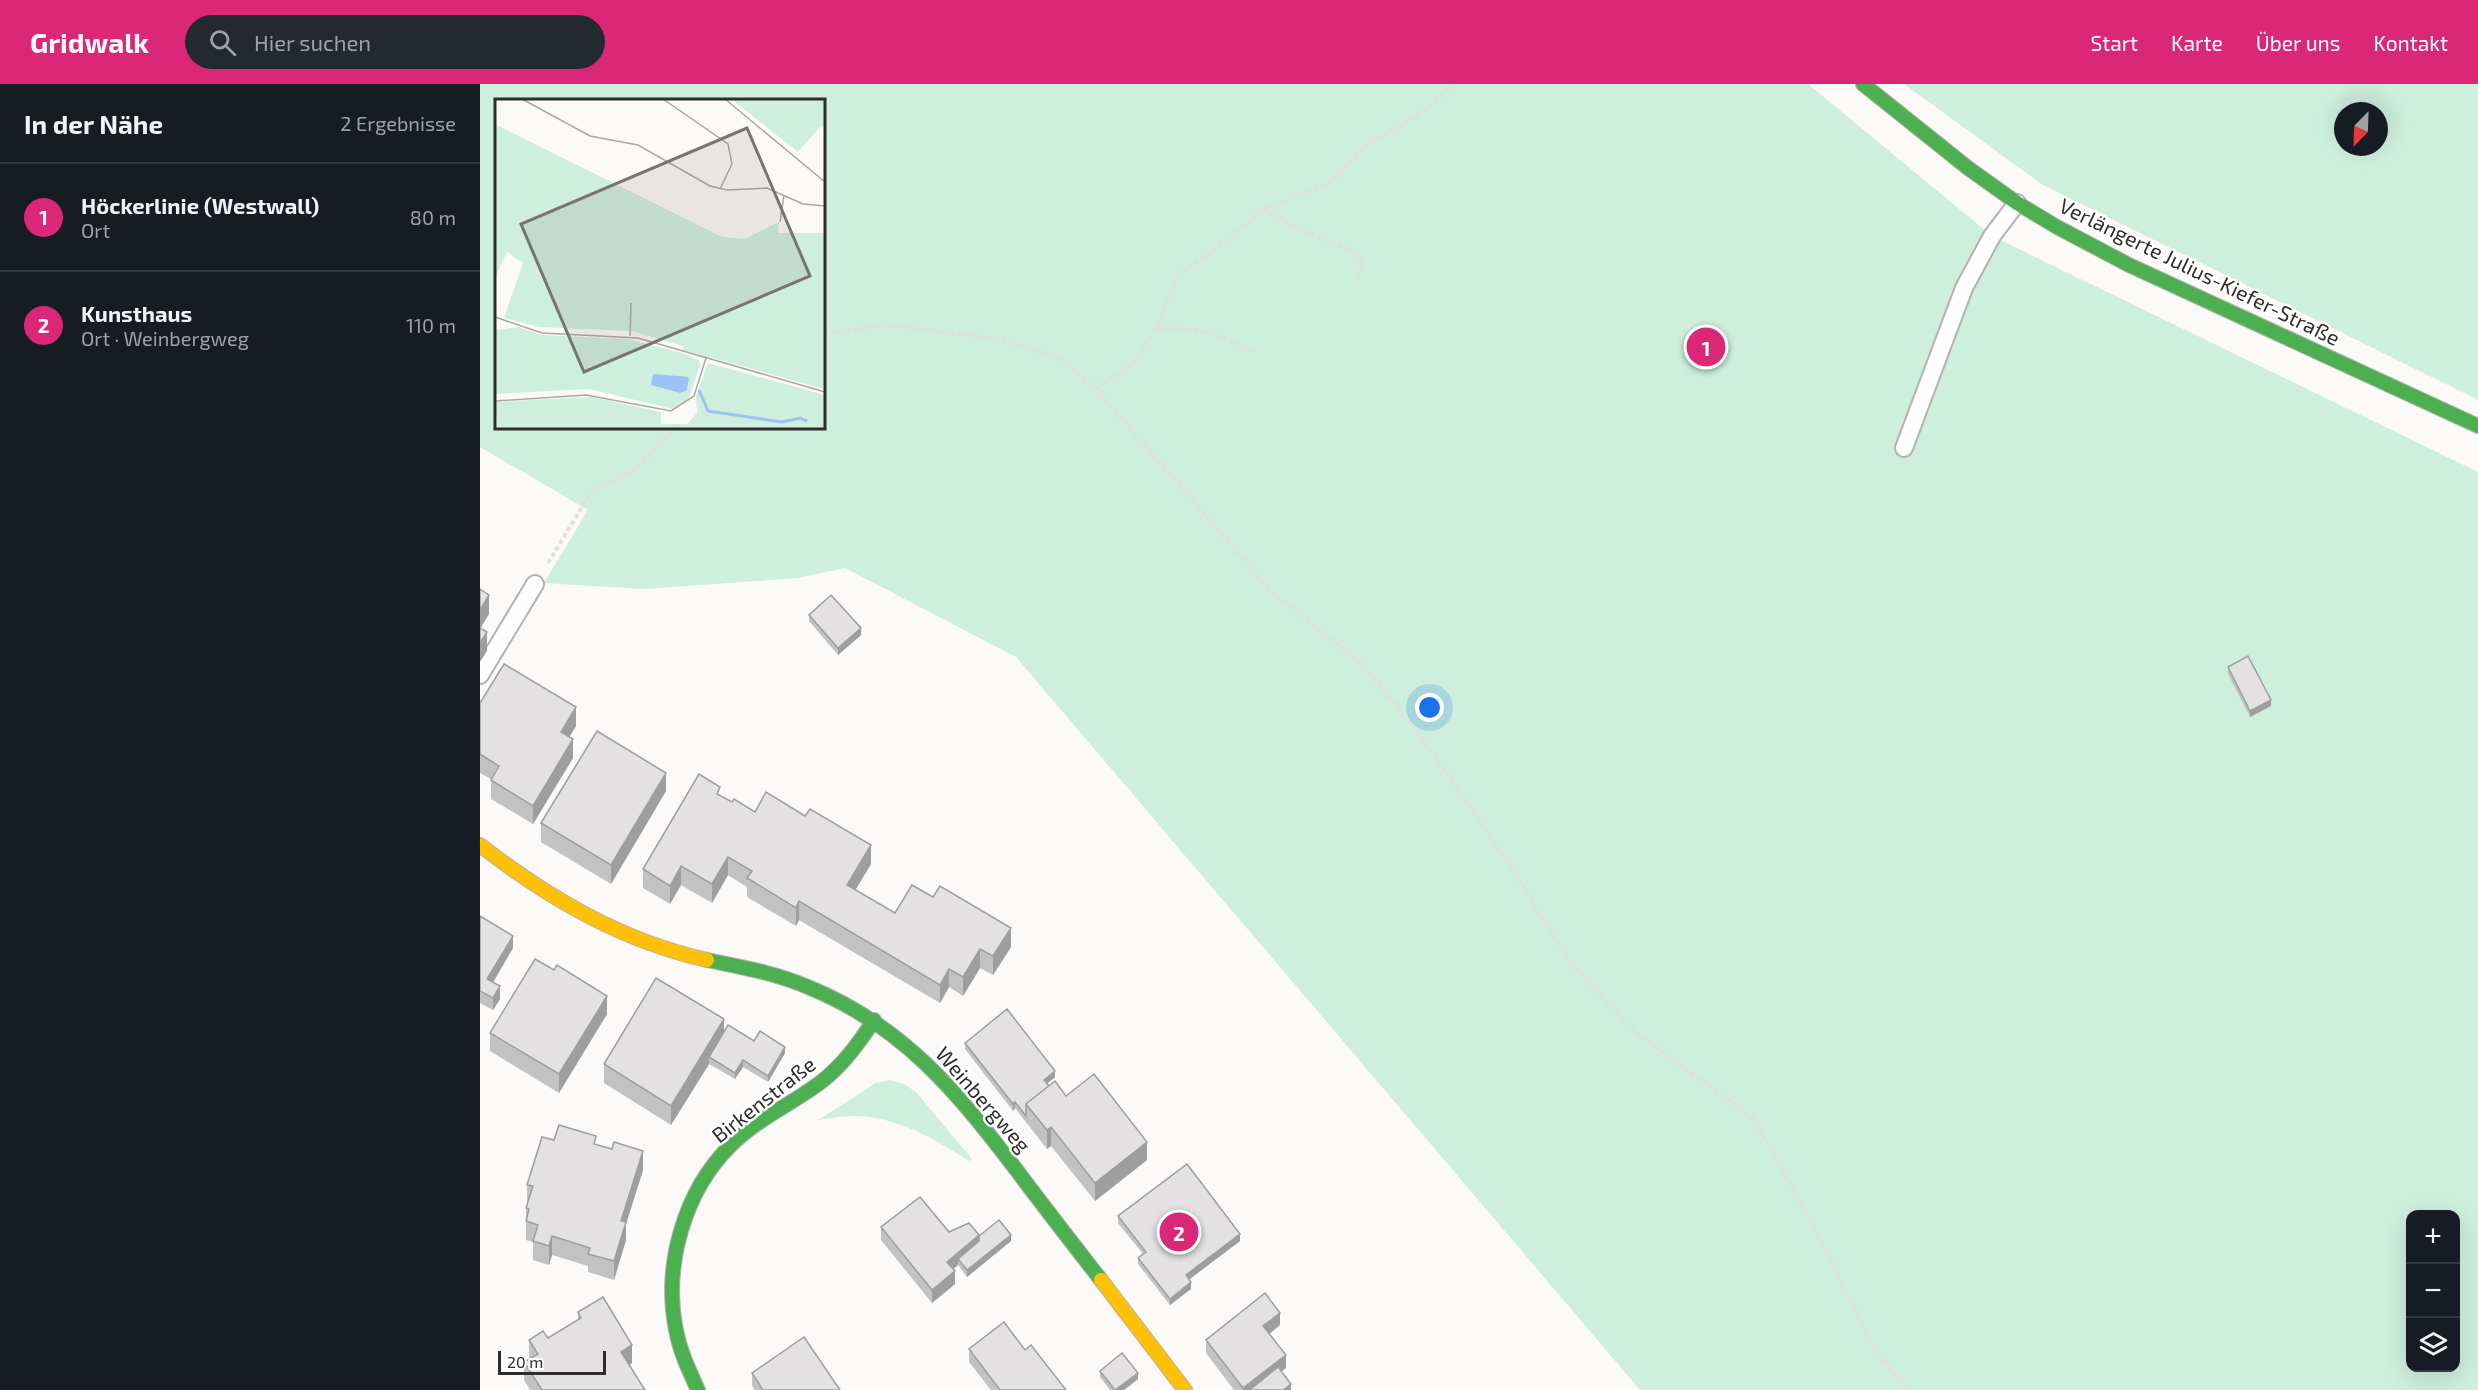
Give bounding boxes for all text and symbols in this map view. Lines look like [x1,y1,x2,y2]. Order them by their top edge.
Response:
search box [185,15,605,69]
text: Gridwalk [30,25,149,59]
icon: search [206,26,239,59]
text: Hier suchen [254,29,371,55]
text: Start [2091,30,2138,55]
text: Karte [2171,30,2223,55]
text: Über uns [2256,30,2341,55]
text: Kontakt [2374,30,2448,55]
inset map [495,99,825,429]
north arrow [2334,102,2388,156]
text: In der Nähe [24,108,163,139]
text: 2 Ergebnisse [340,111,456,135]
text: Höckerlinie (Westwall) [81,192,319,218]
street label: Verlängerte Julius-Kiefer-Straße [2056,192,2344,350]
text: 1 [39,205,48,229]
text: 80 m [410,205,456,229]
text: Ort [81,218,110,242]
text: Kunsthaus [81,300,192,326]
text: 2 [38,313,49,337]
text: 110 m [406,313,456,337]
pin: 1 [1686,324,1726,370]
text: Ort · Weinbergweg [81,326,249,350]
your location [1415,693,1444,722]
street label: Weinbergweg [931,1041,1037,1157]
street label: Birkenstraße [706,1051,820,1147]
pin: 2 [1160,1210,1198,1254]
map controls [2406,1210,2460,1372]
button: + [2406,1210,2460,1264]
button: − [2406,1264,2460,1318]
button: layers [2406,1318,2460,1372]
scale bar [498,1348,606,1376]
text: 20 m [507,1352,543,1371]

